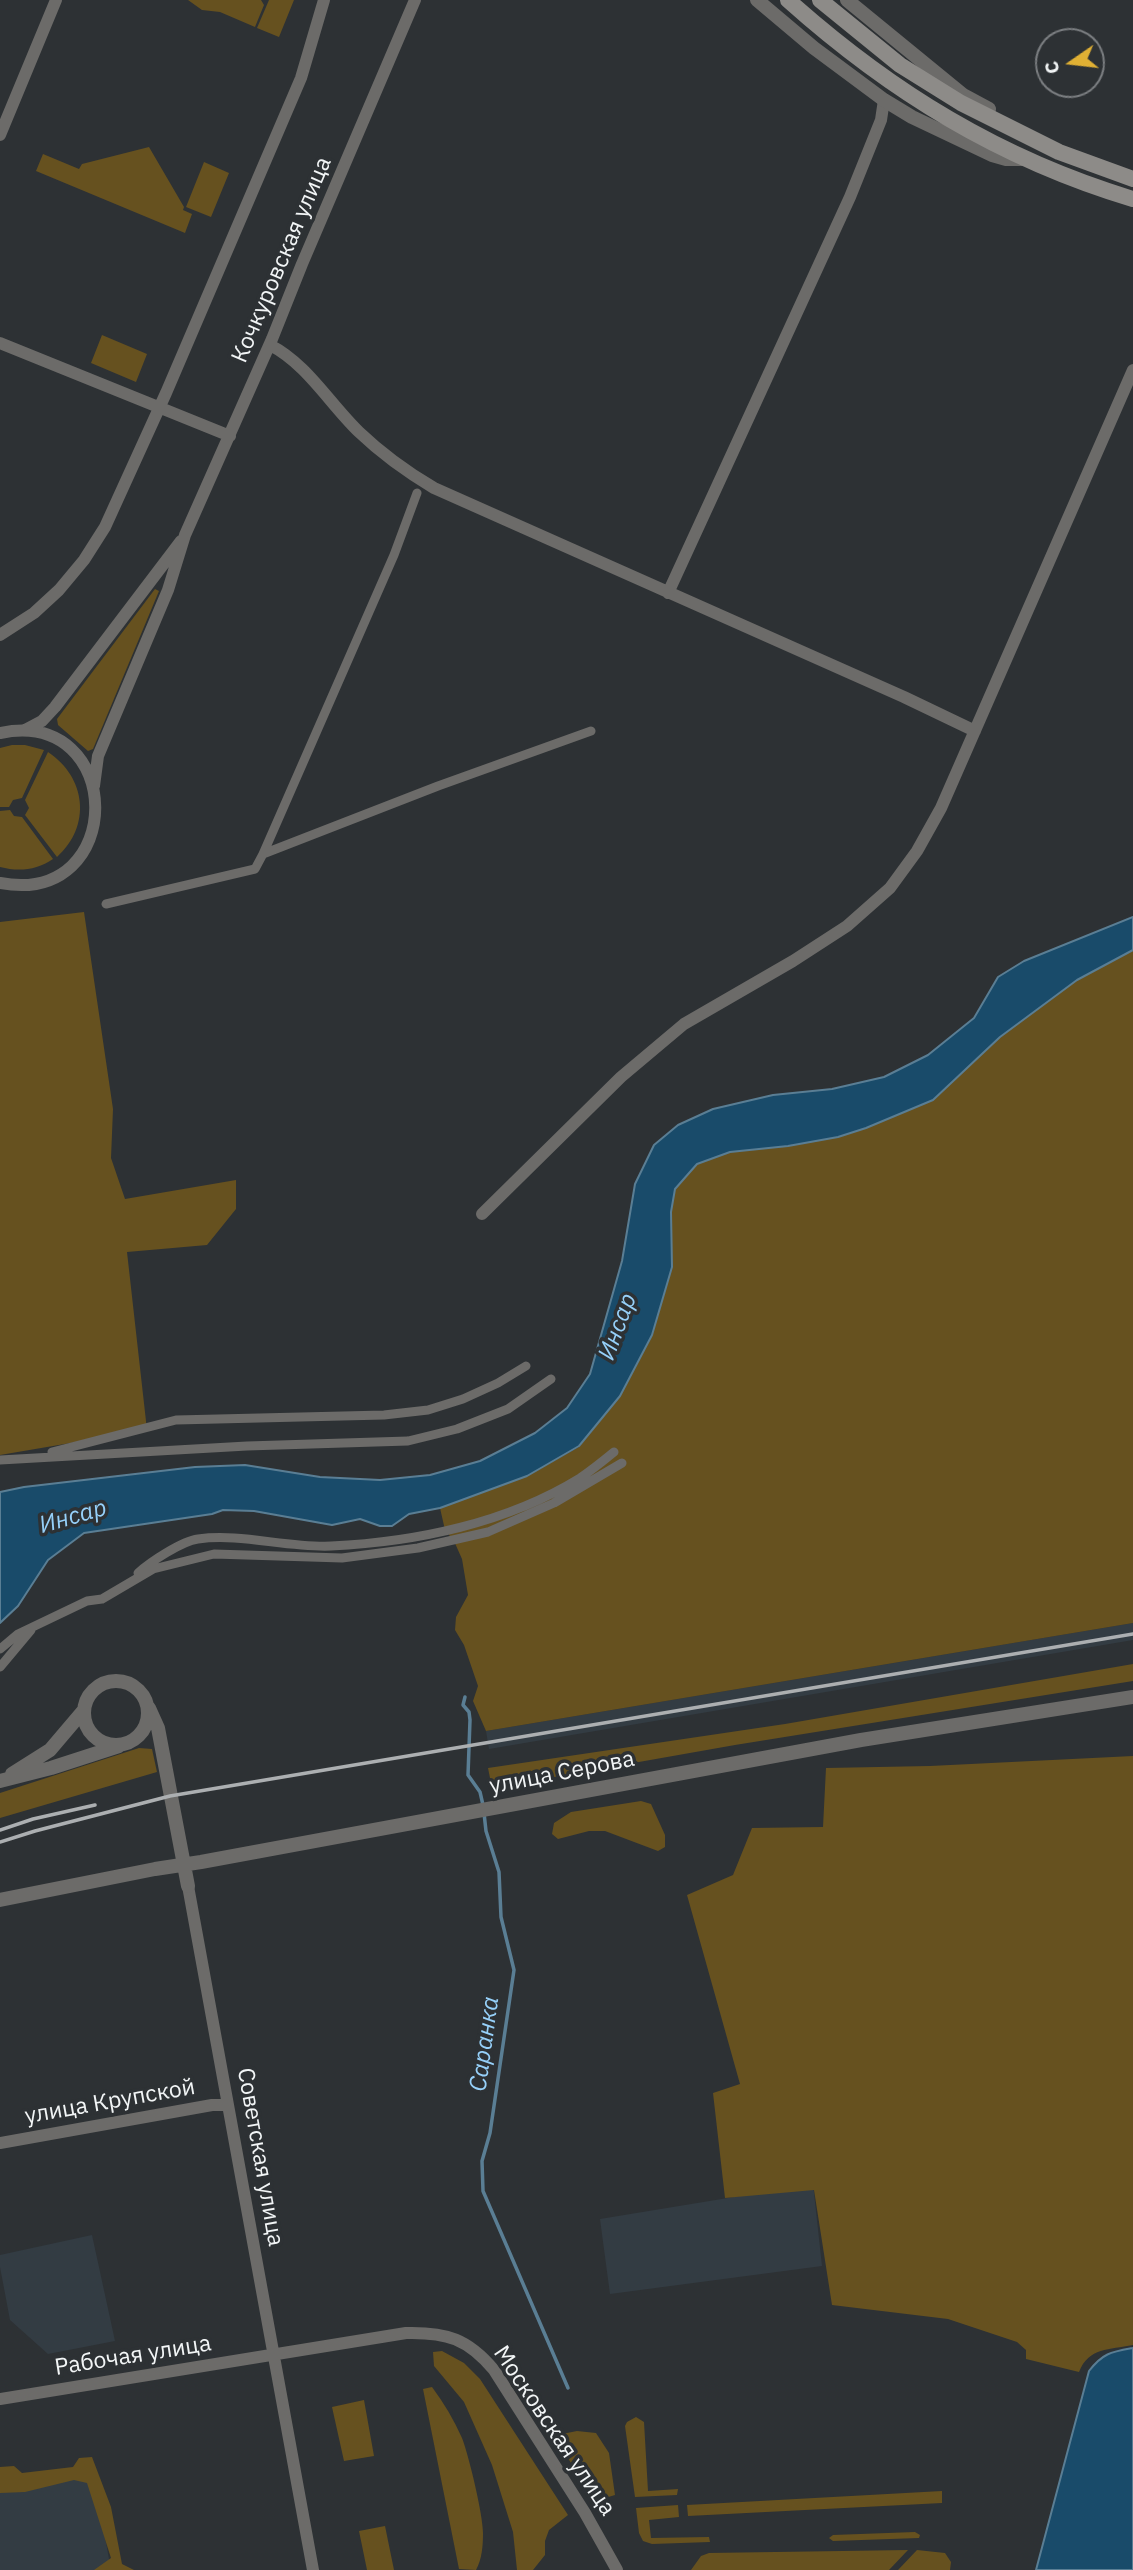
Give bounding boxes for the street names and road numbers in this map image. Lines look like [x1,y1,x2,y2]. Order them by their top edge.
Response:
street label: Кочкуровская улица [226,153,338,367]
street label: улица Серова [487,1745,637,1801]
street label: Советская улица [231,2066,289,2248]
street label: улица Крупской [23,2073,197,2131]
street label: Рабочая улица [53,2330,213,2382]
street label: Московская улица [487,2341,621,2521]

